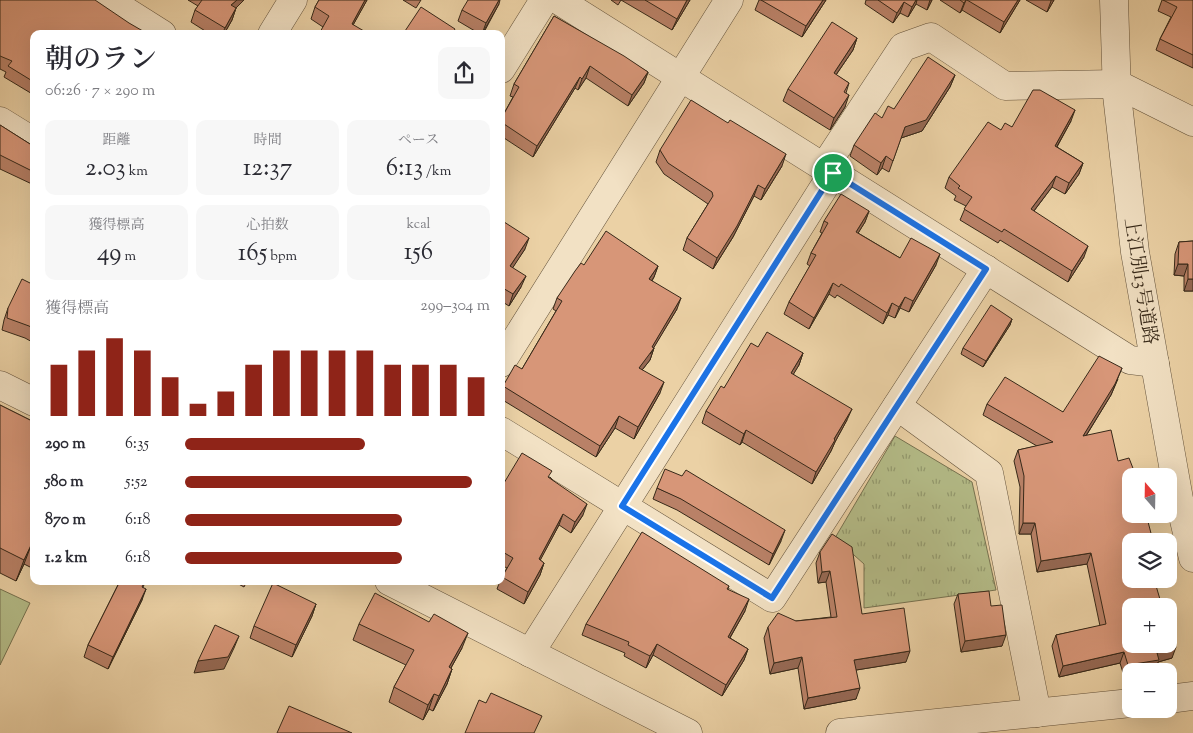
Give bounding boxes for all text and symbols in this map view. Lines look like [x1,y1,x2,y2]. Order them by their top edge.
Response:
text: 朝のラン [45,41,157,81]
button: share [438,47,490,99]
text: 06:26 · 7 × 290 m [45,80,155,103]
text: 距離 [103,131,131,151]
text: 時間 [254,131,282,151]
text: ペース [398,131,439,151]
text: 2.03 [85,151,126,187]
text: 12:37 [243,151,292,187]
text: 6:13 [386,151,423,187]
pin [812,152,854,194]
icon: arrive [819,159,847,187]
text: km [126,162,148,182]
text: /km [423,162,451,182]
text: kcal [406,215,431,235]
text: 獲得標高 [89,216,145,236]
text: 心拍数 [247,216,289,236]
street label: 上江別13号道路 [1116,216,1163,347]
text: 156 [404,235,433,271]
text: 49 [97,236,121,272]
text: 165 [238,236,267,272]
text: m [121,247,136,267]
text: bpm [267,247,297,267]
text: 299–304 m [420,295,490,318]
text: 獲得標高 [45,298,109,321]
text: 290 m [45,433,85,456]
text: 6:35 [125,433,149,456]
north arrow [1122,468,1178,522]
map controls [1122,468,1177,718]
text: 580 m [45,471,84,494]
text: 5:52 [125,471,148,494]
text: 870 m [45,509,86,532]
text: 6:18 [125,509,150,532]
button: layers [1122,533,1177,588]
text: 1.2 km [45,547,87,570]
text: 6:18 [125,547,150,570]
button: + [1122,598,1177,653]
button: − [1122,663,1177,718]

